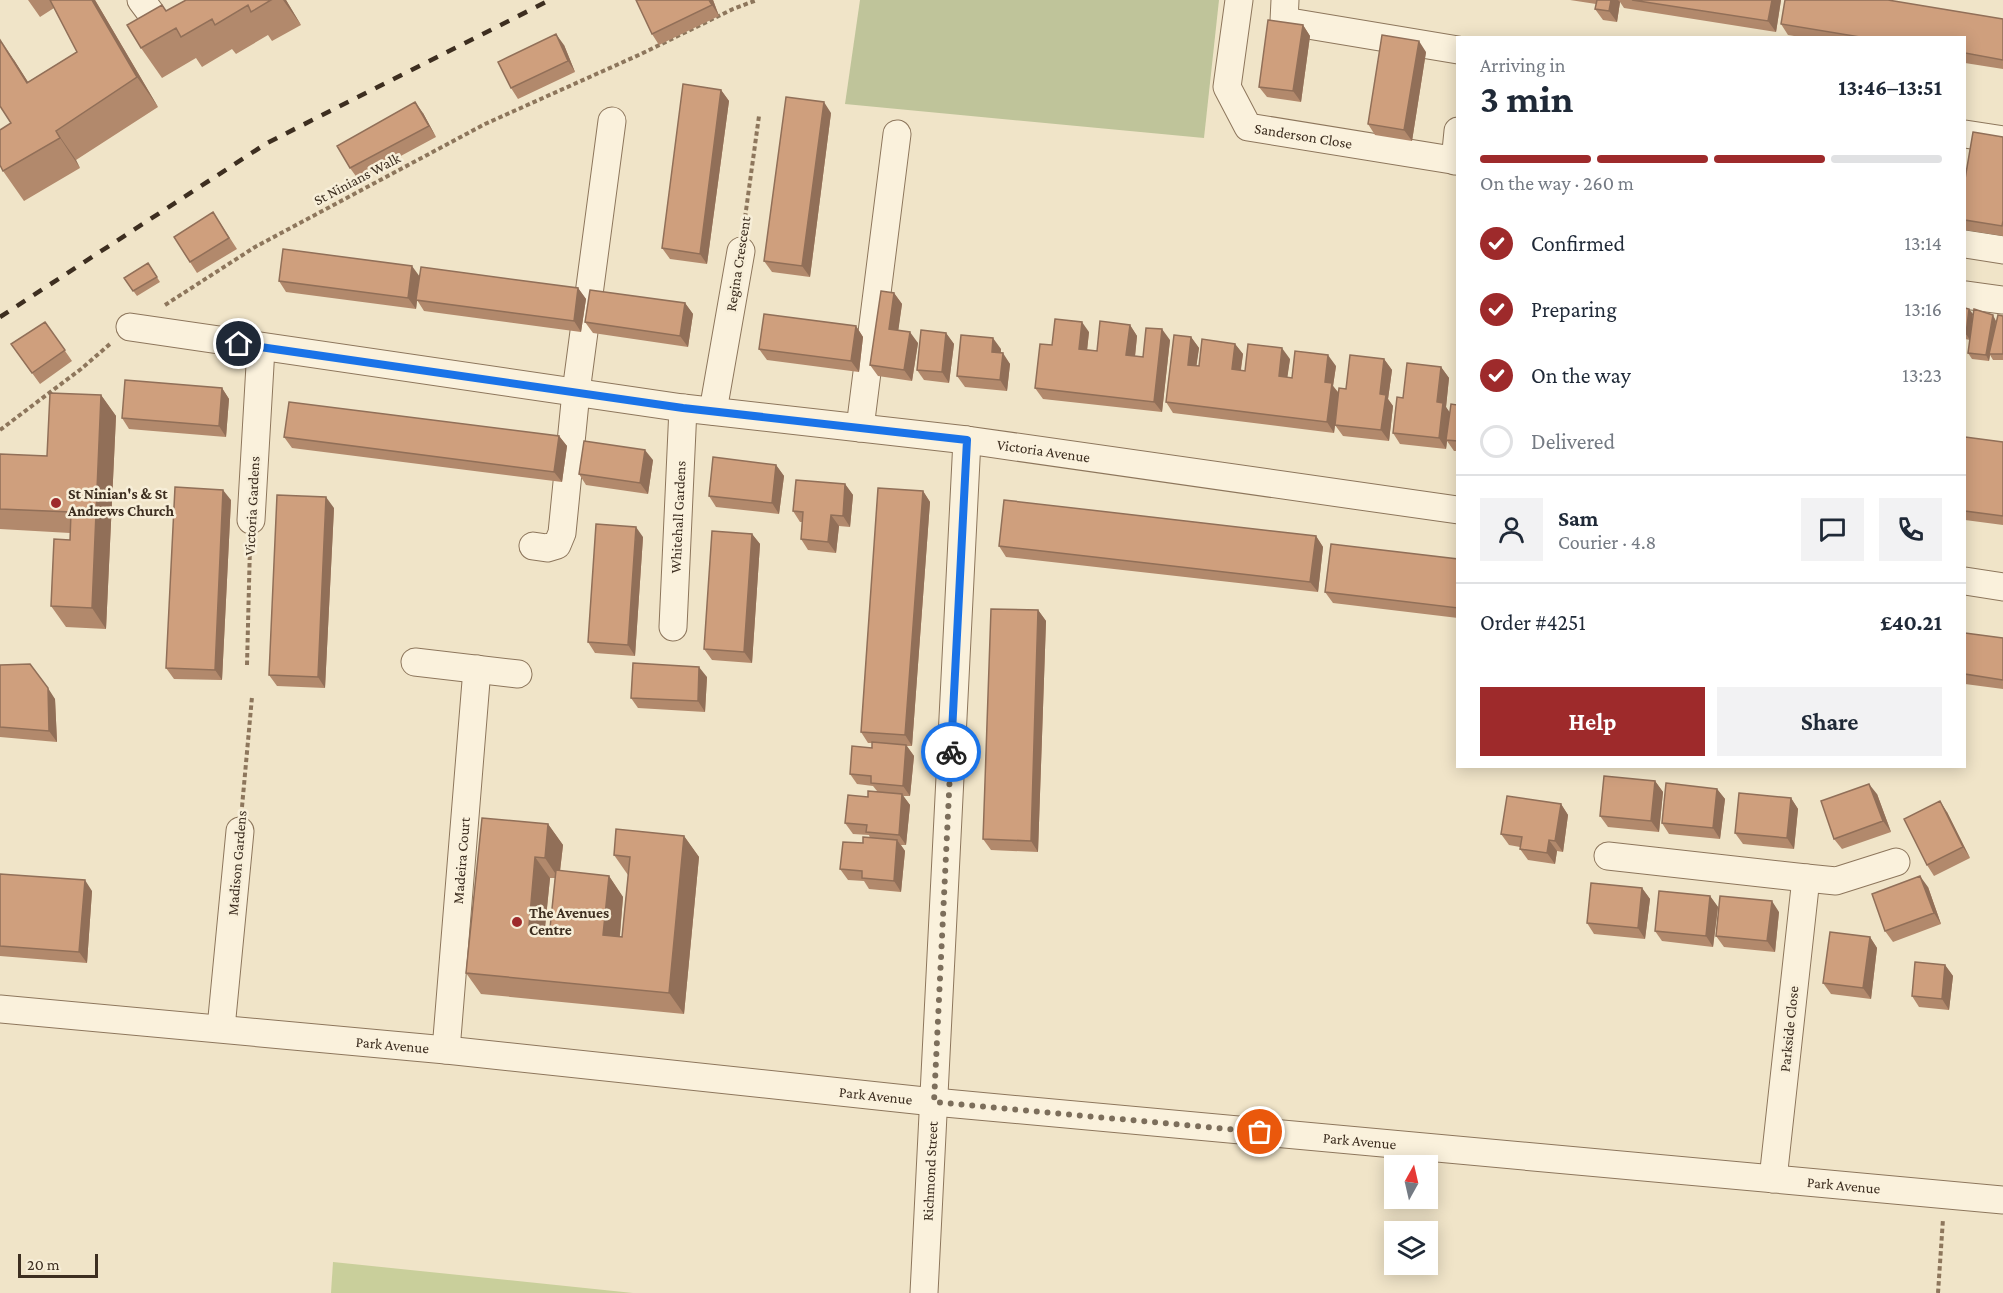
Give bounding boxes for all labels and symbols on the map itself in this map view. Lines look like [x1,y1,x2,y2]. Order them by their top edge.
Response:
street label: Sanderson Close [1253,120,1354,152]
street label: St Ninians Walk [311,149,404,208]
street label: Regina Crescent [723,214,755,313]
pin [213,318,264,369]
street label: Victoria Avenue [996,436,1092,466]
street label: Victoria Gardens [241,456,263,556]
street label: Whitehall Gardens [667,460,689,574]
place label: St Ninian's & St Andrews Church [67,486,175,519]
marker: St Ninian's & St Andrews Church [49,496,63,510]
courier [921,722,981,782]
street label: Madison Gardens [224,810,250,916]
street label: Madeira Court [450,816,473,905]
place label: The Avenues Centre [529,905,609,938]
marker: The Avenues Centre [510,915,524,929]
street label: Parkside Close [1777,985,1802,1073]
street label: Park Avenue [355,1034,430,1056]
street label: Park Avenue [838,1084,914,1108]
pin [1234,1106,1285,1157]
street label: Richmond Street [920,1120,941,1221]
street label: Park Avenue [1322,1130,1397,1152]
north arrow [1384,1155,1438,1209]
street label: Park Avenue [1806,1174,1881,1197]
scale bar [18,1251,98,1278]

